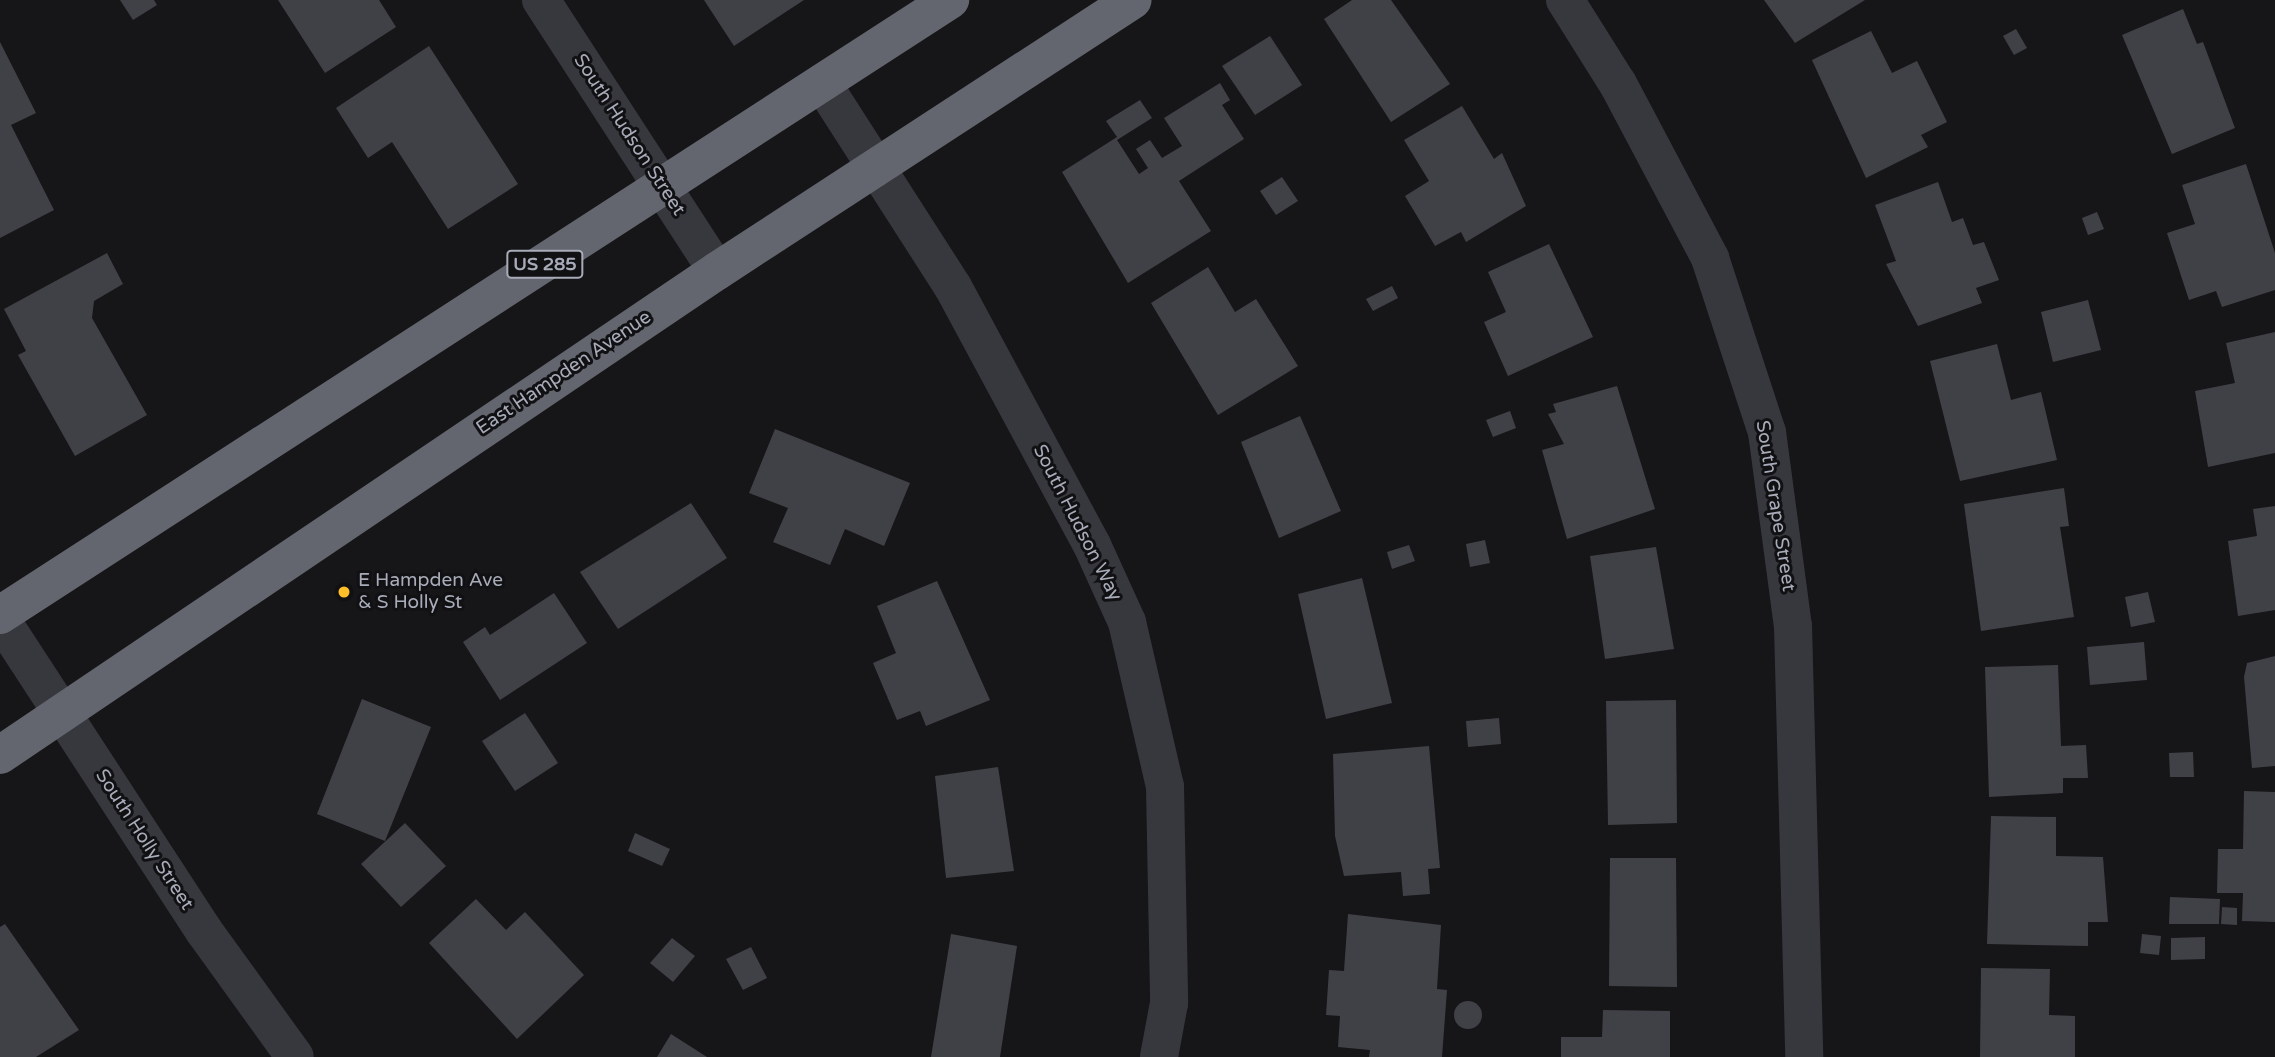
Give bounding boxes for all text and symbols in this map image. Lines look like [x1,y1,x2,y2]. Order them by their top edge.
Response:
street label: South Hudson Street [568,50,690,220]
road number: US 285 [505,250,585,278]
street label: East Hampden Avenue [472,306,656,440]
street label: South Grape Street [1750,419,1800,593]
street label: South Hudson Way [1028,441,1126,605]
place label: E Hampden Ave & S Holly St [358,570,503,614]
marker: E Hampden Ave & S Holly St [336,584,352,600]
street label: South Holly Street [90,765,198,915]

